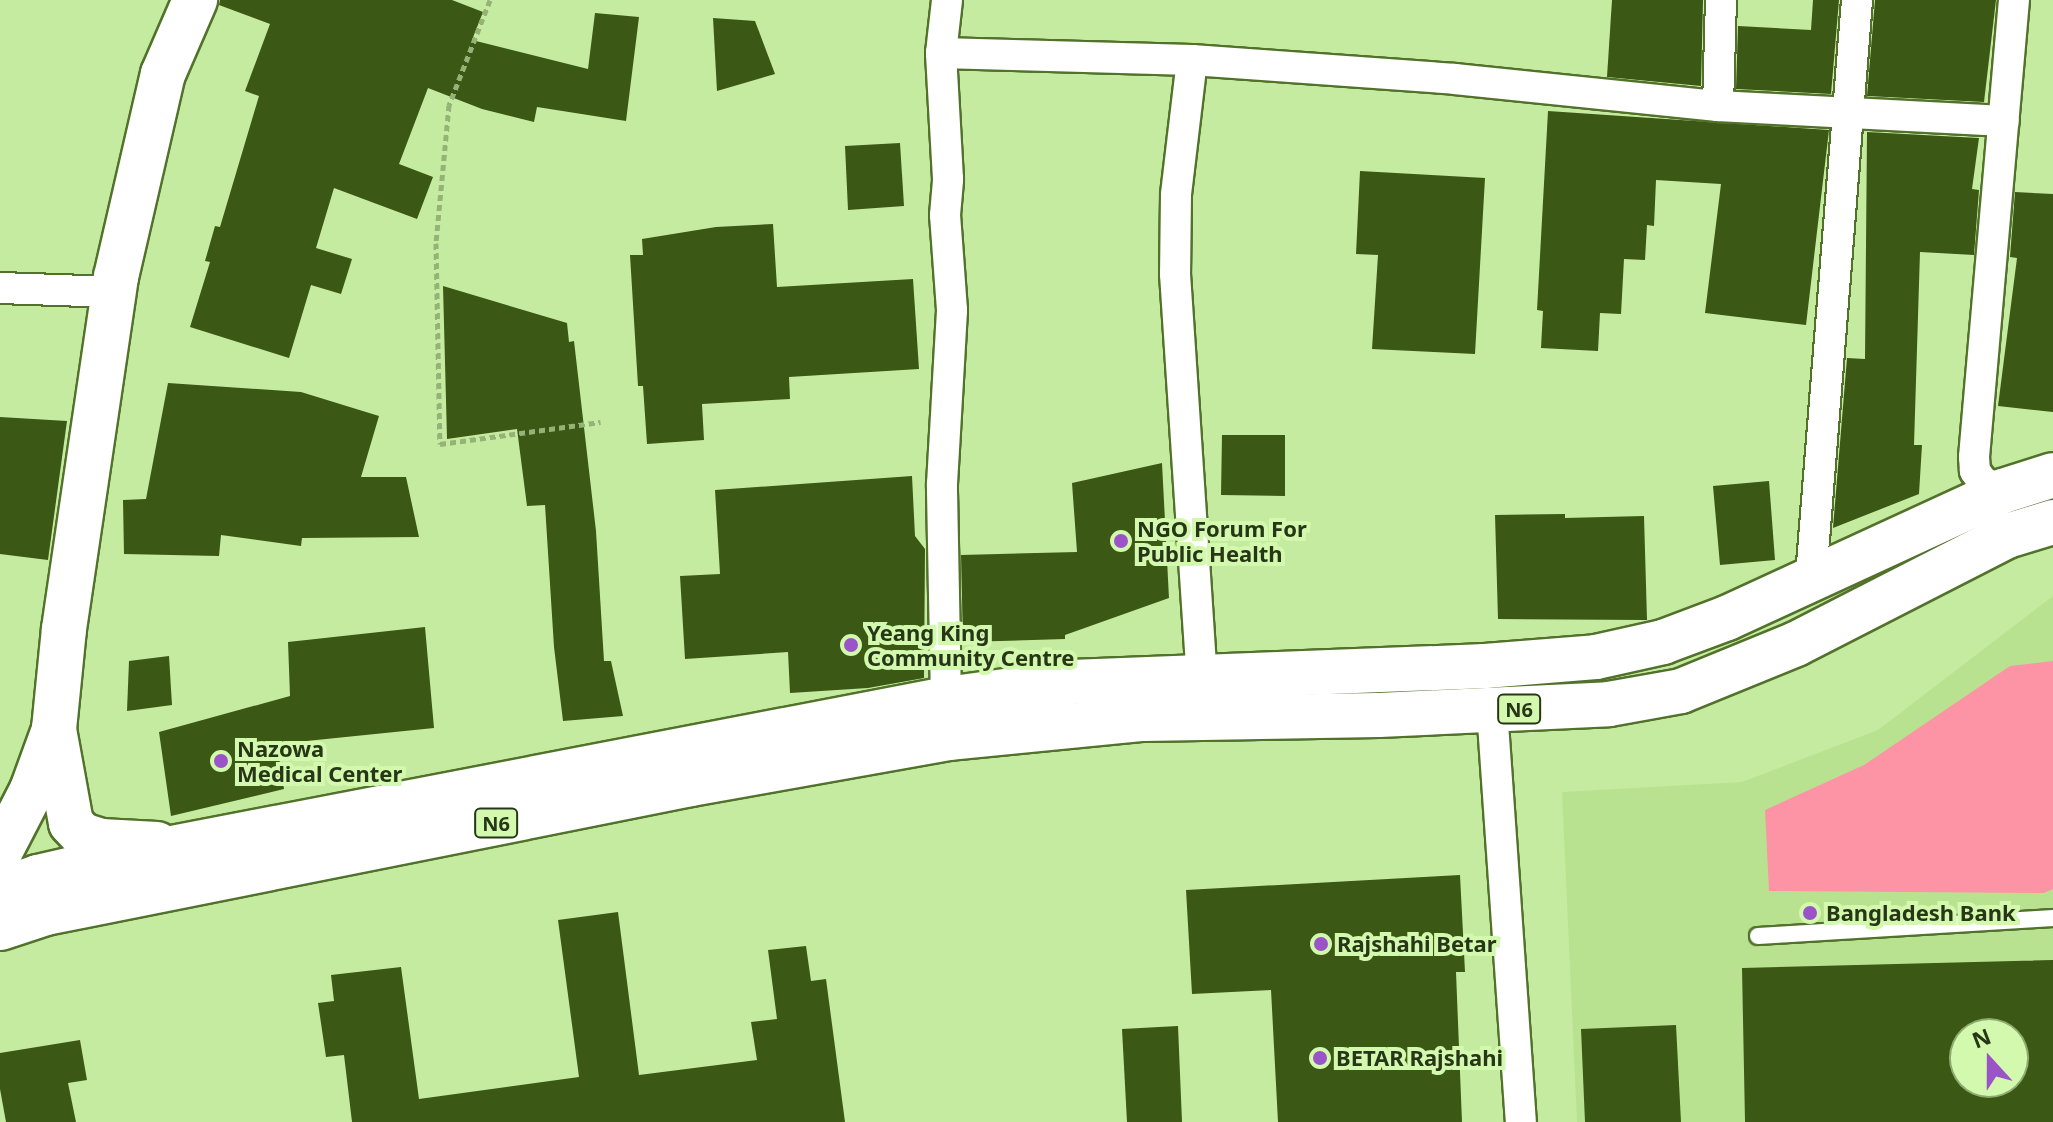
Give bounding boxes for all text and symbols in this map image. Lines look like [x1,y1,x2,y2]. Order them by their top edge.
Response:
place label: NGO Forum For Public Health [1137,515,1307,566]
marker: NGO Forum For Public Health [1112,532,1130,550]
place label: Yeang King Community Centre [867,619,1074,670]
marker: Yeang King Community Centre [842,636,860,654]
road number: N6 [1497,693,1541,725]
place label: Nazowa Medical Center [237,735,402,786]
marker: Nazowa Medical Center [212,752,230,770]
road number: N6 [474,807,518,839]
place label: Bangladesh Bank [1826,900,2016,926]
marker: Bangladesh Bank [1801,904,1819,922]
place label: Rajshahi Betar [1337,931,1497,957]
marker: Rajshahi Betar [1312,935,1330,953]
north arrow [1949,1018,2029,1098]
text: N [1967,1020,1995,1055]
place label: BETAR Rajshahi [1336,1045,1503,1071]
marker: BETAR Rajshahi [1311,1049,1329,1067]

